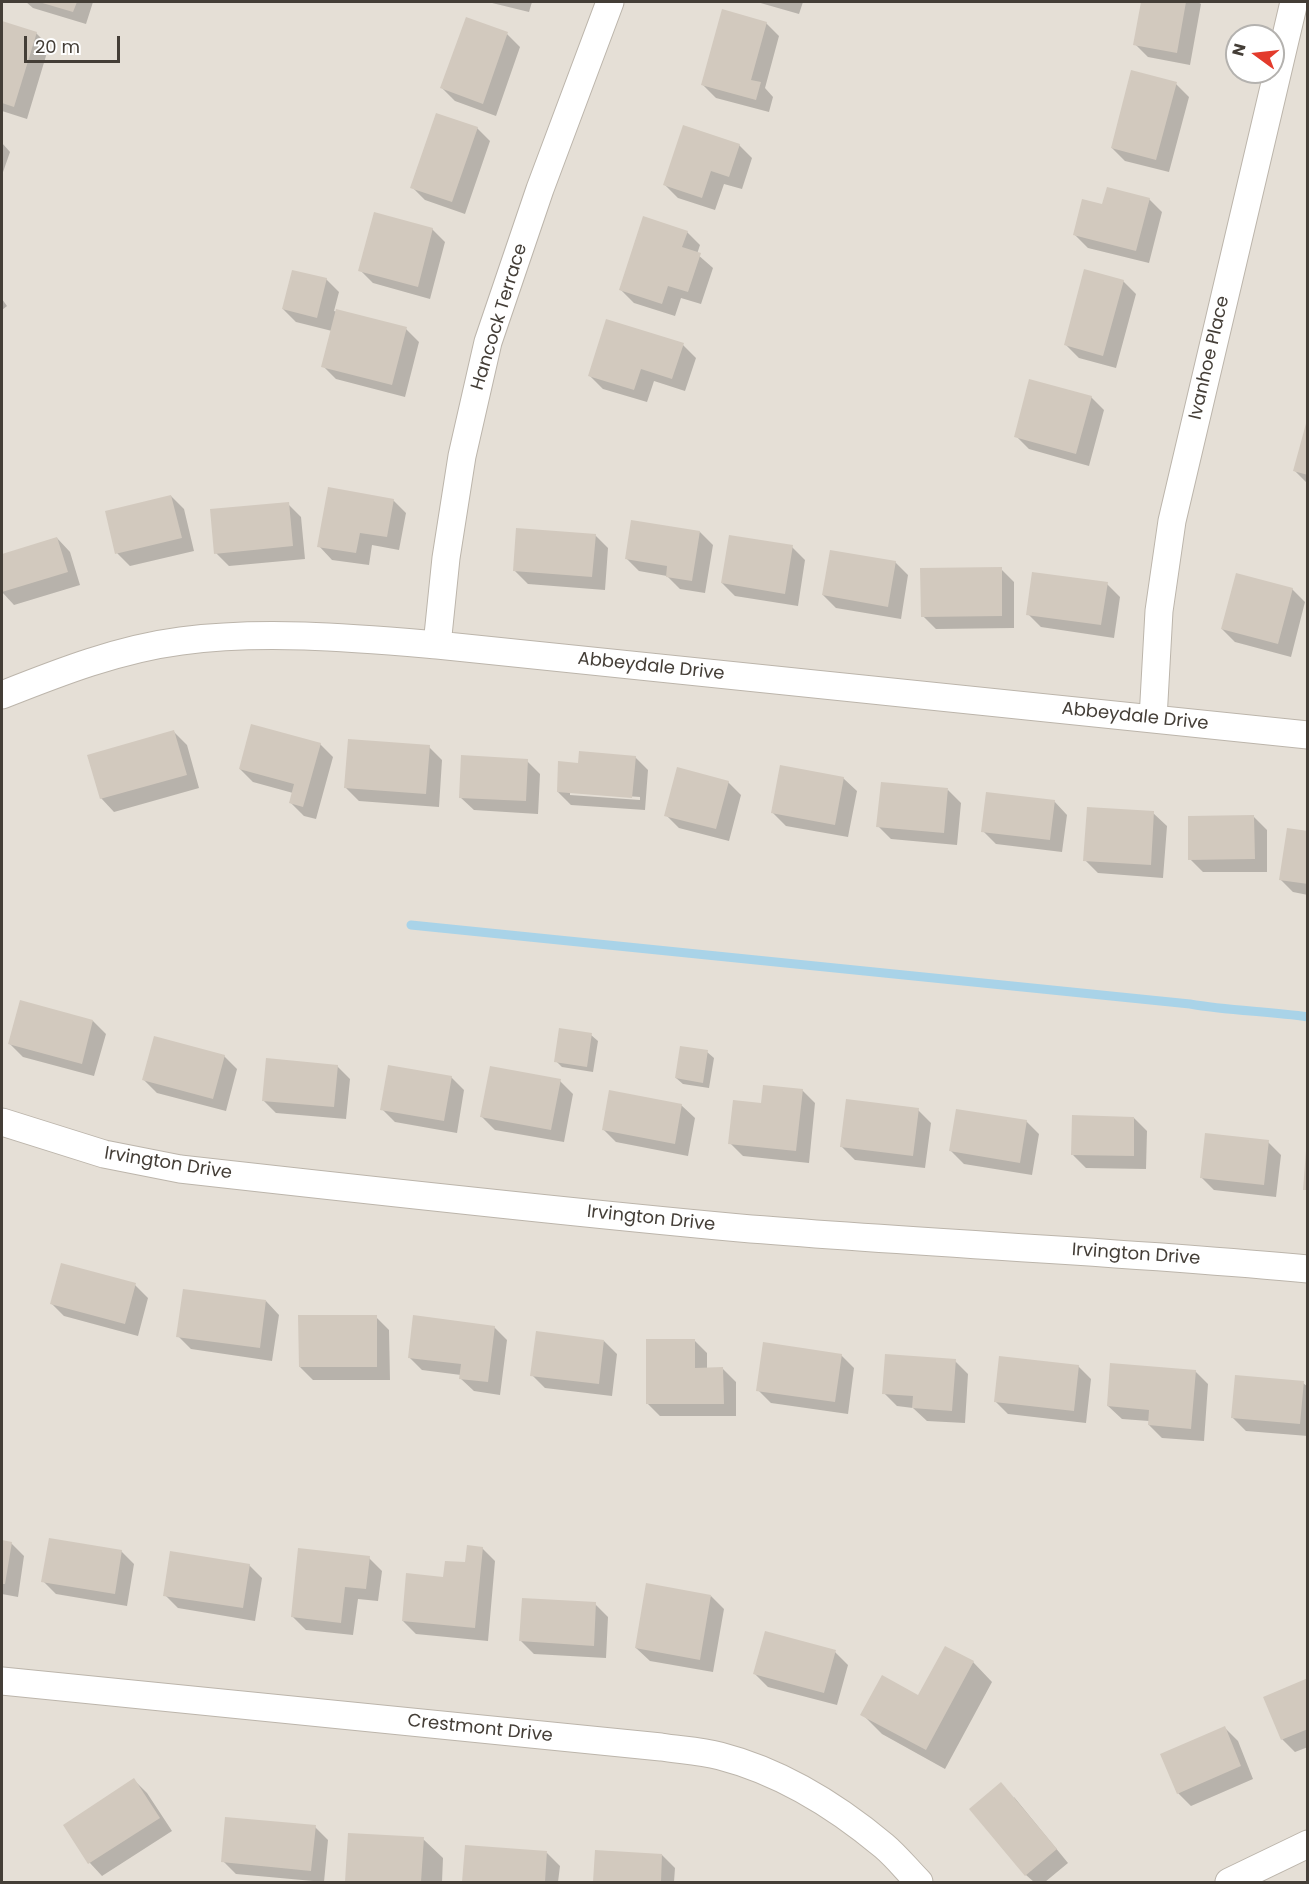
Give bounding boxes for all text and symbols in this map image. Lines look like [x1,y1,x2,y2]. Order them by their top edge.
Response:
scale bar [27,24,123,62]
north arrow [1225,24,1285,84]
text: 20 m [35,34,80,59]
text: N [1226,41,1252,59]
street label: Hancock Terrace [467,241,533,393]
street label: Ivanhoe Place [1185,294,1235,422]
street label: Abbeydale Drive [576,649,726,685]
street label: Abbeydale Drive [1060,699,1210,735]
street label: Irvington Drive [103,1143,233,1185]
street label: Irvington Drive [586,1202,716,1236]
street label: Irvington Drive [1071,1240,1201,1270]
street label: Crestmont Drive [406,1711,554,1747]

